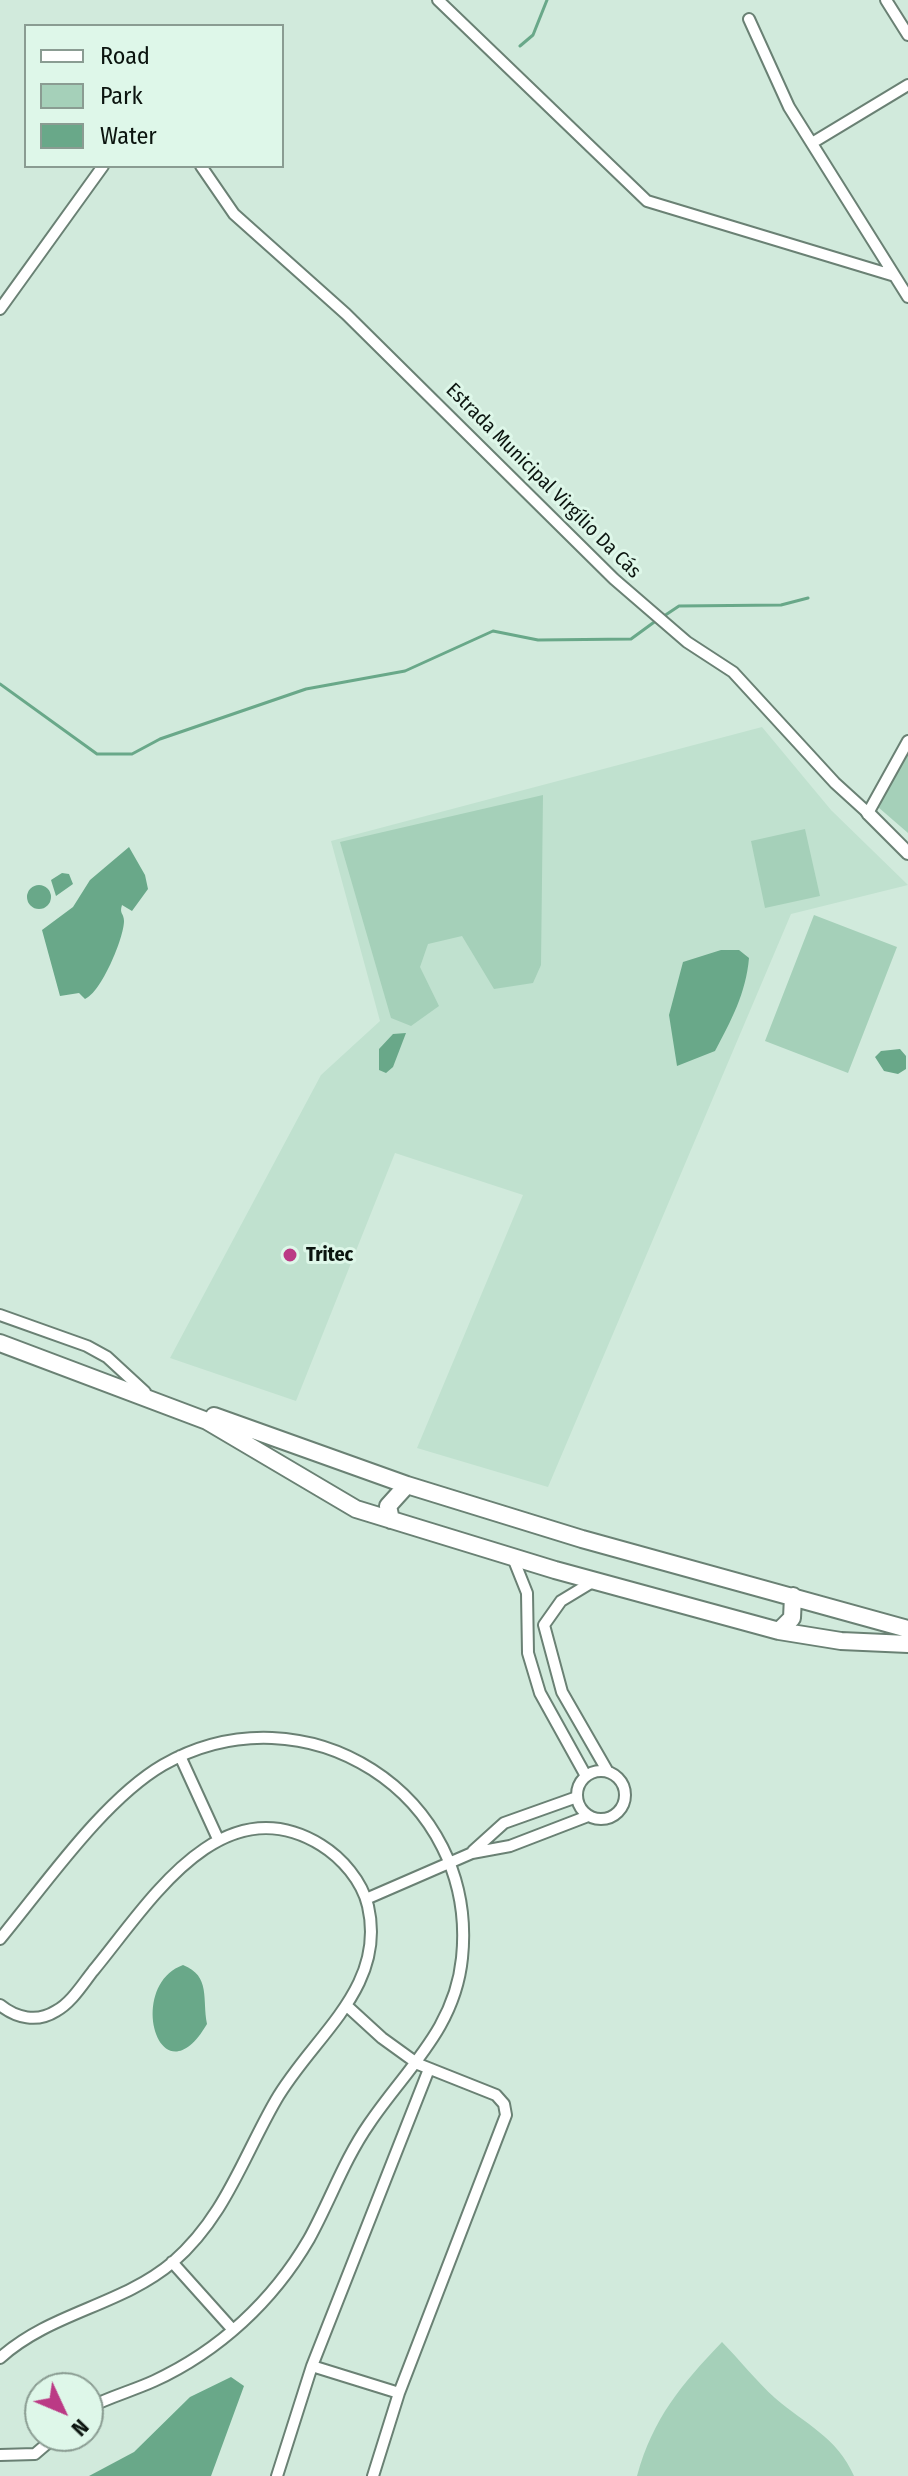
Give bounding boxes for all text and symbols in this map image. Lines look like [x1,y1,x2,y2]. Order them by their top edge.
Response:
legend [24,24,284,168]
text: Road [100,42,150,70]
text: Park [100,82,143,110]
text: Water [100,122,157,150]
street label: Estrada Municipal Virgílio Da Cás [441,379,645,583]
place label: Tritec [306,1243,353,1267]
marker: Tritec [281,1246,299,1264]
north arrow [24,2372,104,2452]
text: N [66,2414,94,2442]

